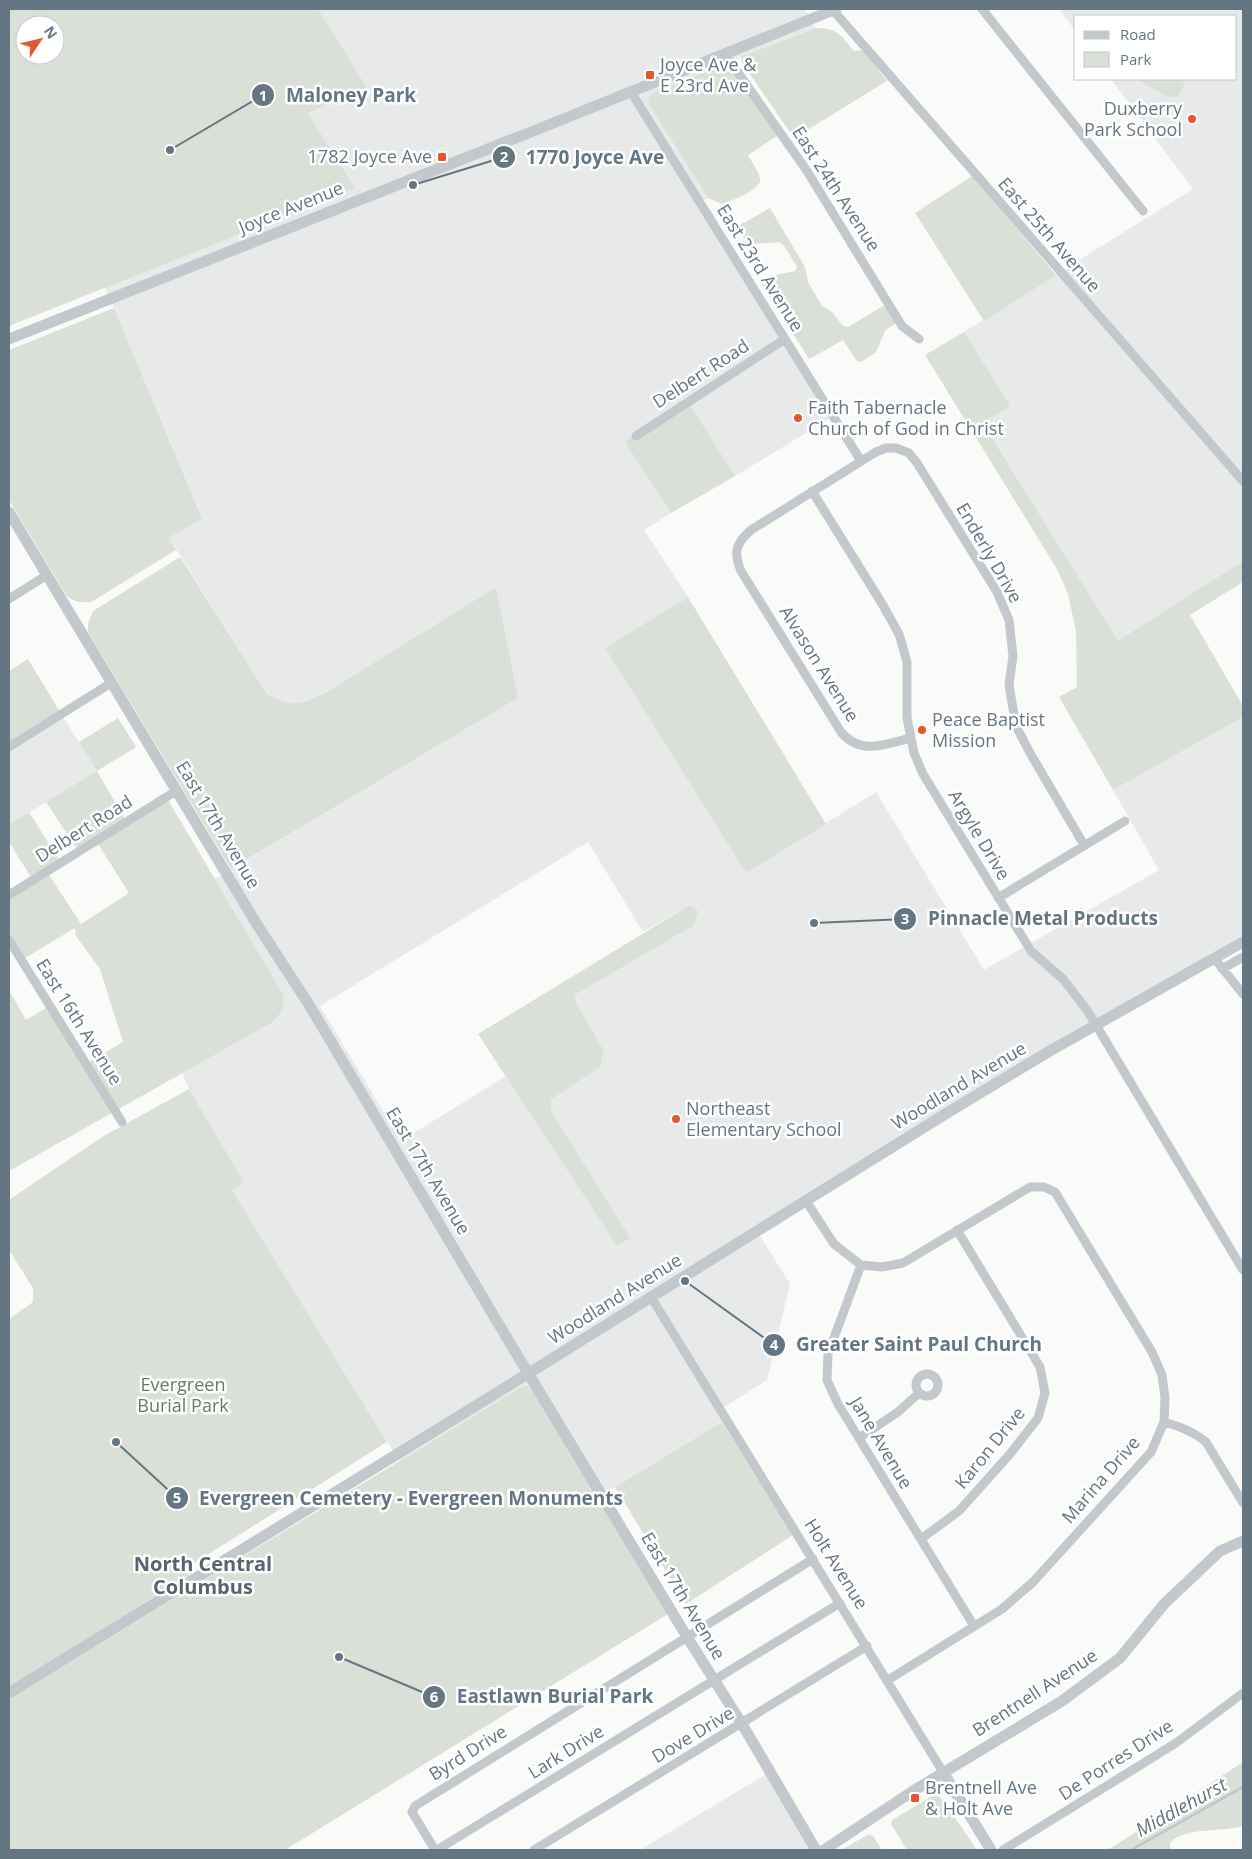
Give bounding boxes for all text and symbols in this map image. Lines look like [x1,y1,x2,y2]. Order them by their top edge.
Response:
north arrow [15,15,65,65]
legend [1074,15,1237,80]
text: N [40,22,62,42]
text: Road [1120,24,1156,44]
text: Park [1120,49,1151,69]
place label: Joyce Ave & E 23rd Ave [658,52,757,97]
marker: Joyce Ave & E 23rd Ave [644,69,656,81]
callout: Maloney Park [250,78,426,112]
text: Maloney Park [286,82,416,108]
text: 1 [259,85,267,105]
place label: Duxberry Park School [1084,96,1183,141]
marker: Duxberry Park School [1186,113,1198,125]
street label: East 24th Avenue [787,121,886,256]
callout: 1770 Joyce Ave [491,140,675,174]
place label: 1782 Joyce Ave [308,144,432,168]
text: 1770 Joyce Ave [526,144,664,170]
text: 2 [500,146,509,166]
marker: 1782 Joyce Ave [436,151,448,163]
street label: East 25th Avenue [993,172,1106,297]
street label: Joyce Avenue [233,175,346,240]
street label: East 23rd Avenue [712,199,810,336]
street label: Delbert Road [648,333,753,413]
place label: Faith Tabernacle Church of God in Christ [808,395,1004,440]
marker: Faith Tabernacle Church of God in Christ [792,412,804,424]
street label: Enderly Drive [952,498,1028,607]
street label: Alvason Avenue [775,601,865,726]
place label: Peace Baptist Mission [932,707,1045,752]
marker: Peace Baptist Mission [916,724,928,736]
street label: East 17th Avenue [171,756,266,893]
street label: Argyle Drive [944,785,1016,884]
street label: Delbert Road [30,789,137,868]
callout: Pinnacle Metal Products [893,902,1168,936]
text: Pinnacle Metal Products [928,905,1158,931]
text: 3 [901,908,909,928]
street label: East 16th Avenue [31,954,128,1089]
street label: Woodland Avenue [887,1035,1030,1135]
place label: Northeast Elementary School [686,1096,842,1141]
street label: East 17th Avenue [381,1102,476,1239]
marker: Northeast Elementary School [670,1113,682,1125]
street label: Woodland Avenue [543,1247,686,1349]
callout: Greater Saint Paul Church [761,1328,1052,1362]
text: Greater Saint Paul Church [796,1331,1042,1357]
text: 4 [770,1334,779,1354]
park label: Evergreen Burial Park [137,1372,229,1417]
street label: Jane Avenue [844,1390,919,1493]
street label: Karon Drive [949,1401,1030,1493]
street label: Marina Drive [1056,1431,1145,1528]
callout: Evergreen Cemetery - Evergreen Monuments [164,1481,633,1515]
text: Evergreen Cemetery - Evergreen Monuments [199,1485,623,1511]
text: 5 [173,1487,181,1507]
street label: Holt Avenue [800,1514,874,1613]
street label: East 17th Avenue [636,1527,731,1664]
district label: North Central Columbus [134,1550,272,1600]
street label: Brentnell Avenue [967,1643,1101,1741]
callout: Eastlawn Burial Park [422,1680,663,1714]
text: Eastlawn Burial Park [457,1683,653,1709]
text: 6 [430,1686,439,1706]
street label: Dove Drive [647,1700,738,1768]
street label: De Porres Drive [1054,1713,1177,1805]
street label: Lark Drive [523,1718,608,1784]
street label: Byrd Drive [424,1719,511,1786]
water label: Middlehurst [1131,1771,1232,1843]
place label: Brentnell Ave & Holt Ave [925,1775,1037,1820]
marker: Brentnell Ave & Holt Ave [909,1792,921,1804]

